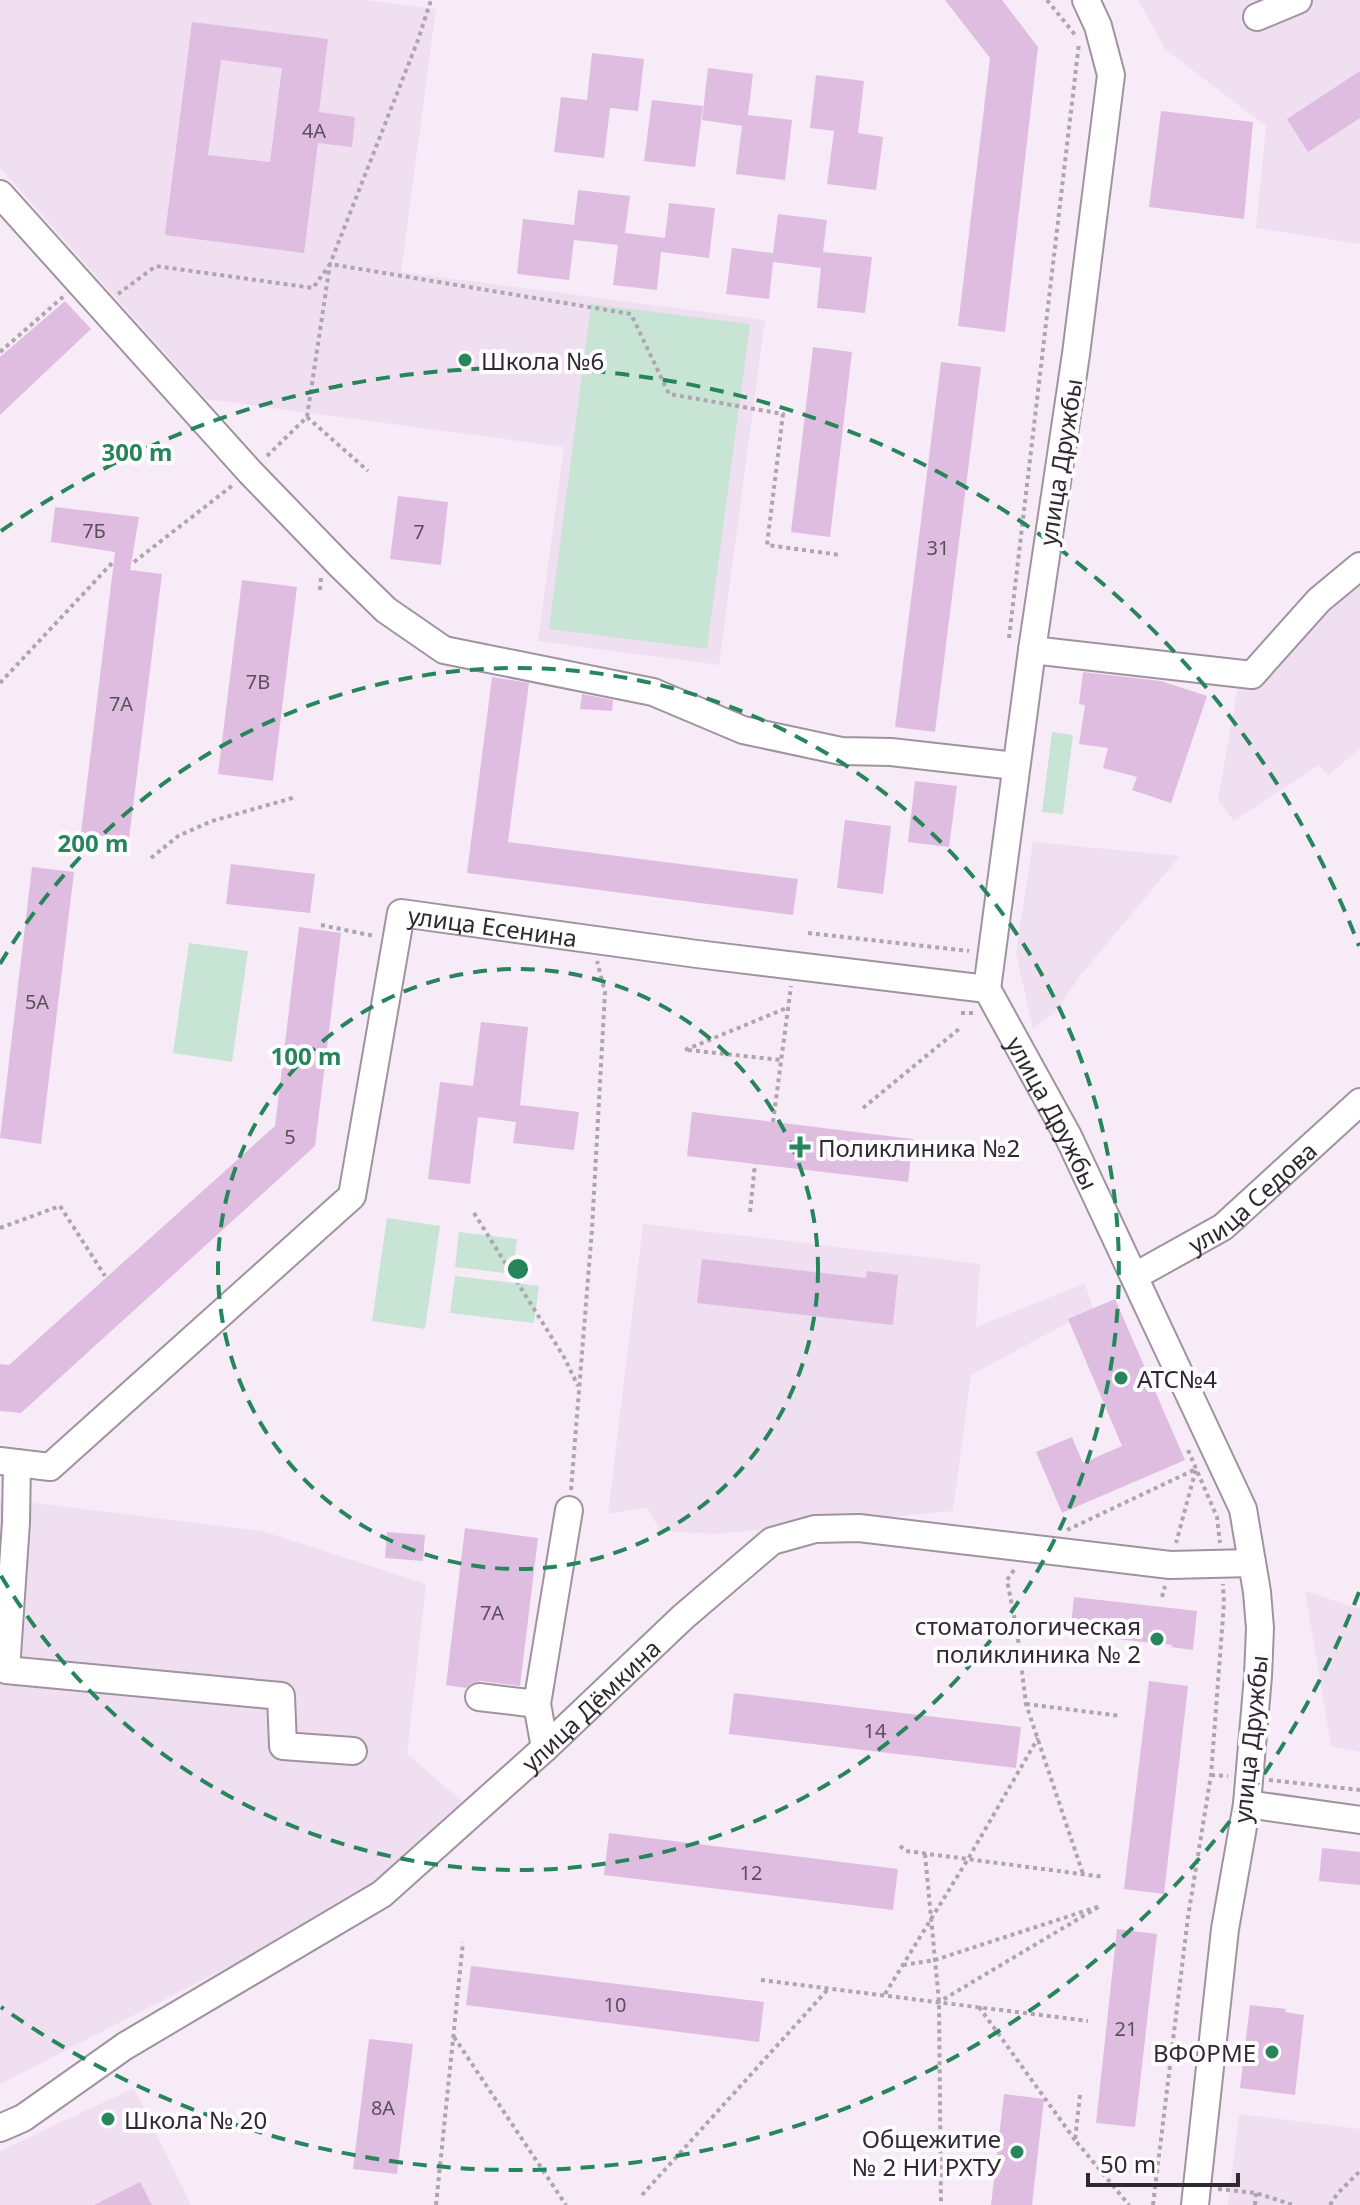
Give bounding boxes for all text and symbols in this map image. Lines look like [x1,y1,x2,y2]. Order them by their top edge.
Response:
house number: 4А [302,117,326,144]
place label: Школа №6 [481,344,604,377]
marker: Школа №6 [456,351,474,369]
street label: улица Дружбы [1031,376,1089,548]
text: 300 m [102,435,172,468]
house number: 7Б [82,517,106,544]
house number: 7 [413,518,425,545]
house number: 31 [927,534,949,561]
house number: 7В [246,668,270,695]
house number: 7А [109,690,133,717]
text: 200 m [58,826,128,859]
street label: улица Есенина [406,898,579,954]
house number: 5А [25,988,49,1015]
street label: улица Дружбы [1000,1030,1107,1194]
text: 100 m [271,1039,341,1072]
house number: 5 [284,1123,296,1150]
place label: Поликлиника №2 [818,1131,1020,1164]
street label: улица Седова [1182,1134,1323,1260]
marker: Поликлиника №2 [789,1136,811,1158]
centre of rings [504,1255,532,1283]
place label: АТС№4 [1137,1362,1217,1395]
marker: АТС№4 [1112,1369,1130,1387]
house number: 7А [480,1599,504,1626]
place label: стоматологическая поликлиника № 2 [915,1609,1141,1670]
marker: стоматологическая поликлиника № 2 [1148,1630,1166,1648]
street label: улица Дёмкина [514,1631,667,1778]
street label: улица Дружбы [1225,1653,1275,1825]
house number: 14 [864,1717,887,1744]
house number: 12 [740,1859,762,1886]
house number: 10 [604,1991,626,2018]
house number: 21 [1115,2015,1137,2042]
place label: ВФОРМЕ [1153,2036,1256,2069]
marker: ВФОРМЕ [1263,2043,1281,2061]
house number: 8А [371,2094,395,2121]
place label: Школа № 20 [124,2103,267,2136]
marker: Школа № 20 [99,2110,117,2128]
place label: Общежитие № 2 НИ РХТУ [852,2122,1001,2183]
scale bar [1088,2137,1238,2187]
marker: Общежитие № 2 НИ РХТУ [1008,2143,1026,2161]
text: 50 m [1100,2147,1156,2180]

